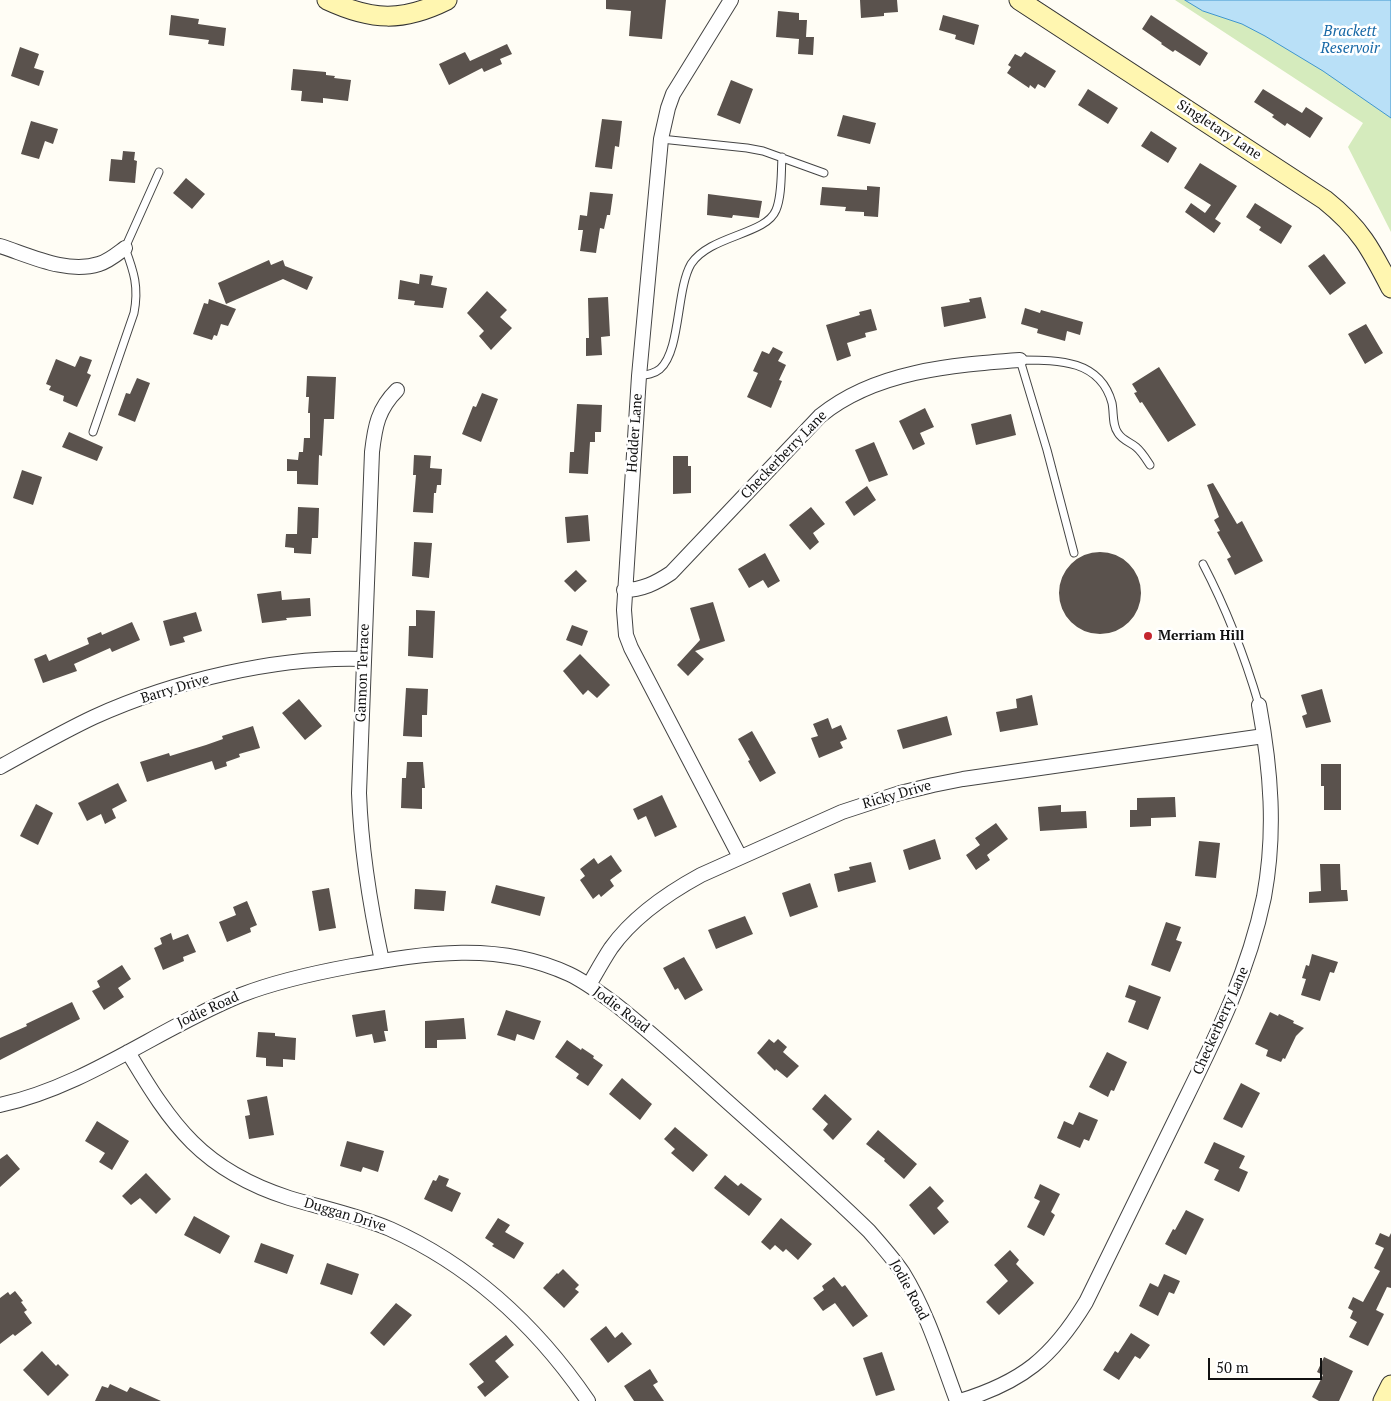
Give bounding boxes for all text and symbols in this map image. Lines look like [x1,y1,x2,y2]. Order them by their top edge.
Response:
water label: Brackett Reservoir [1321,23,1379,58]
street label: Singletary Lane [1174,97,1264,163]
street label: Hodder Lane [624,393,646,473]
street label: Checkerberry Lane [737,407,831,503]
street label: Gannon Terrace [353,623,373,723]
place label: Merriam Hill [1158,628,1244,644]
marker: Merriam Hill [1142,630,1154,642]
street label: Barry Drive [139,671,211,707]
street label: Ricky Drive [861,777,933,813]
street label: Checkerberry Lane [1190,964,1252,1078]
street label: Jodie Road [590,983,652,1037]
street label: Jodie Road [174,988,242,1032]
street label: Duggan Drive [302,1195,388,1235]
street label: Jodie Road [886,1257,932,1323]
scale bar [1211,1348,1325,1380]
text: 50 m [1216,1357,1249,1377]

